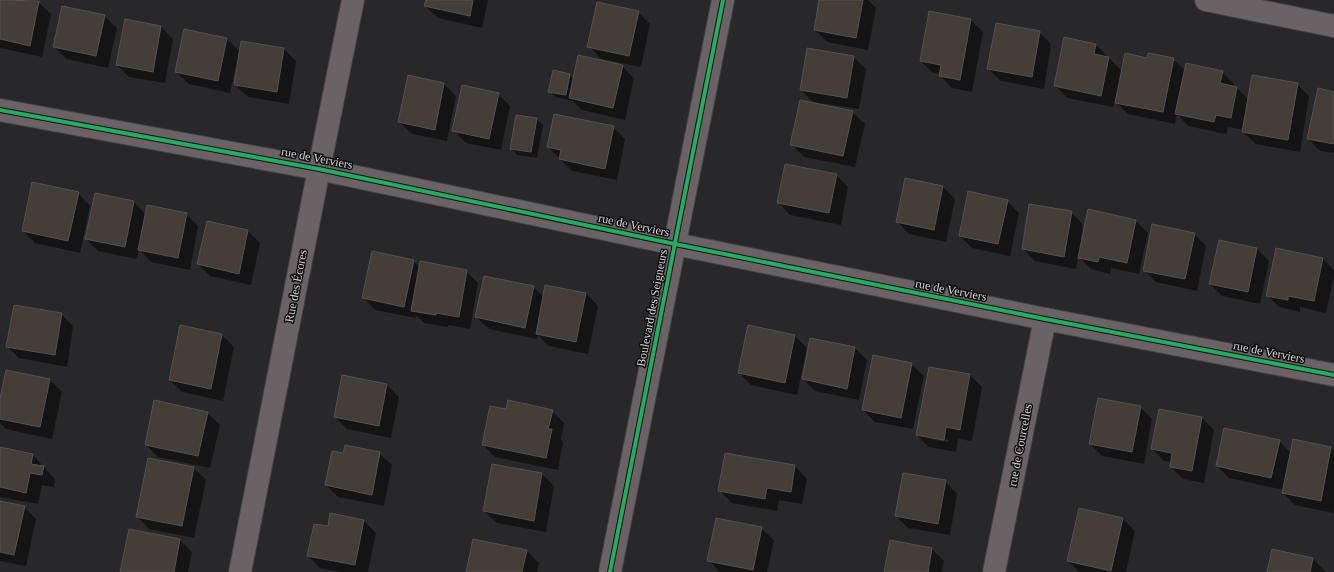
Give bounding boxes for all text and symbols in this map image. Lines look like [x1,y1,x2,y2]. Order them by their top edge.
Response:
street label: rue de Verviers [280,144,354,172]
street label: rue de Verviers [597,211,671,239]
street label: Rue des Écores [282,248,310,324]
street label: Boulevard des Seigneurs [634,248,670,368]
street label: rue de Verviers [914,276,988,304]
street label: rue de Verviers [1232,338,1306,366]
street label: rue de Courcelles [1005,402,1035,488]

